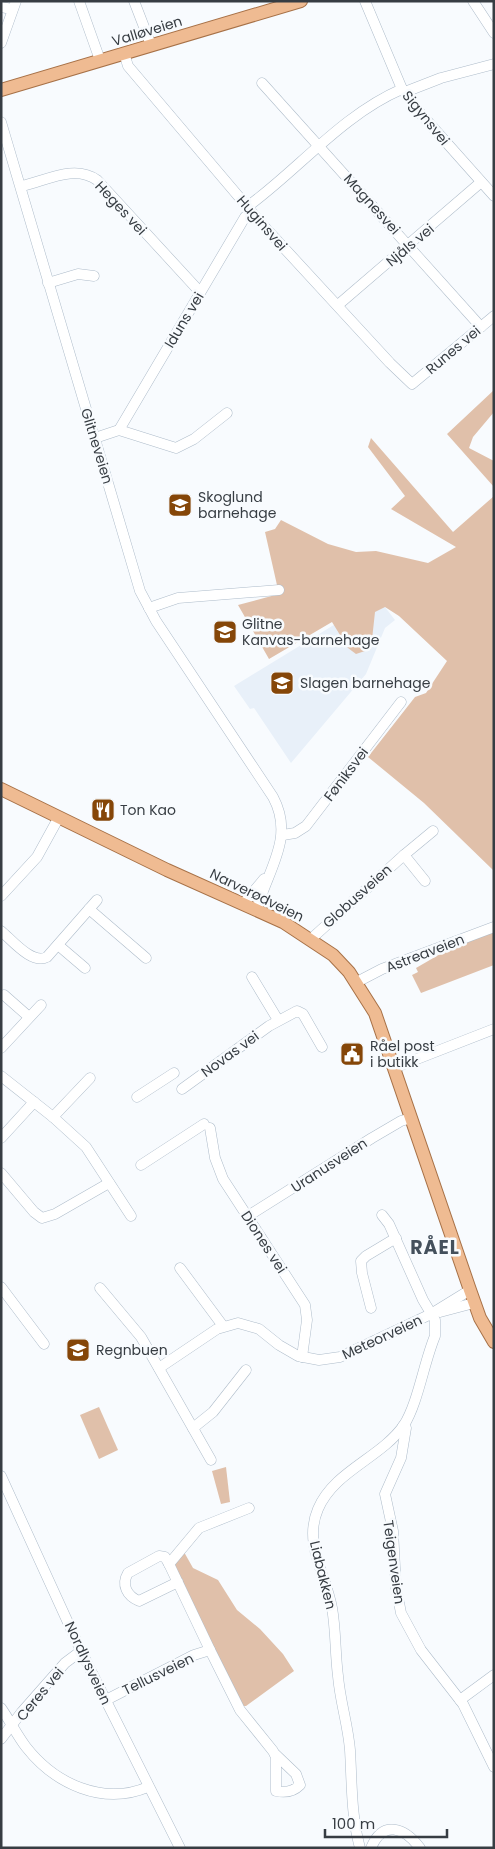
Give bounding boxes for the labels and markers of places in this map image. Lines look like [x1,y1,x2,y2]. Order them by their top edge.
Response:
place label: Skoglund barnehage [198,487,277,523]
school or university icon: Skoglund barnehage [167,492,193,518]
place label: Glitne Kanvas-barnehage [242,614,380,650]
school or university icon: Glitne Kanvas-barnehage [212,619,238,645]
school or university icon: Slagen barnehage [269,670,295,696]
place label: Slagen barnehage [300,673,431,693]
restaurant icon: Ton Kao [90,797,116,823]
place label: Ton Kao [120,800,176,820]
place label: Råel post i butikk [370,1036,435,1072]
public building icon: Råel post i butikk [339,1041,365,1067]
school or university icon: Regnbuen [65,1337,91,1363]
place label: Regnbuen [96,1340,168,1360]

